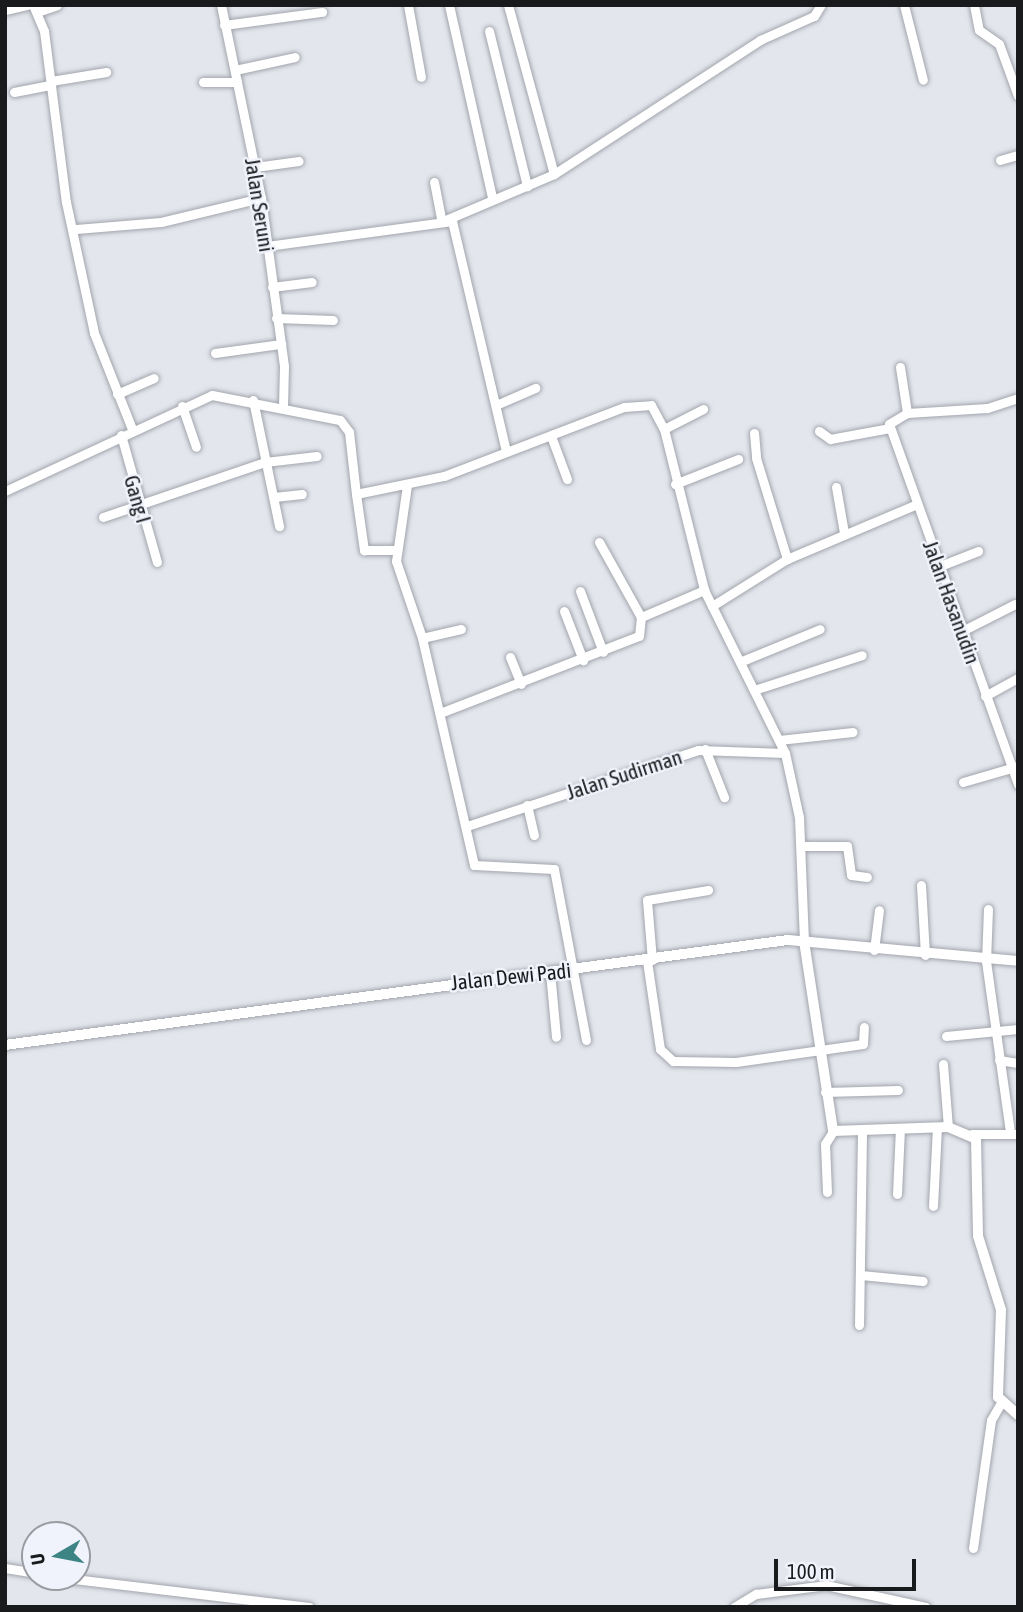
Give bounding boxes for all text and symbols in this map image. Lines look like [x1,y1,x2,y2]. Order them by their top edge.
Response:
street label: Jalan Seruni [240,156,280,254]
street label: Gang I [119,472,157,526]
street label: Jalan Hasanudin [918,537,986,667]
street label: Jalan Sudirman [563,743,685,805]
street label: Jalan Dewi Padi [450,957,572,995]
north arrow [21,1521,91,1591]
scale bar [778,1546,920,1590]
text: U [25,1552,49,1567]
text: 100 m [787,1559,835,1583]

